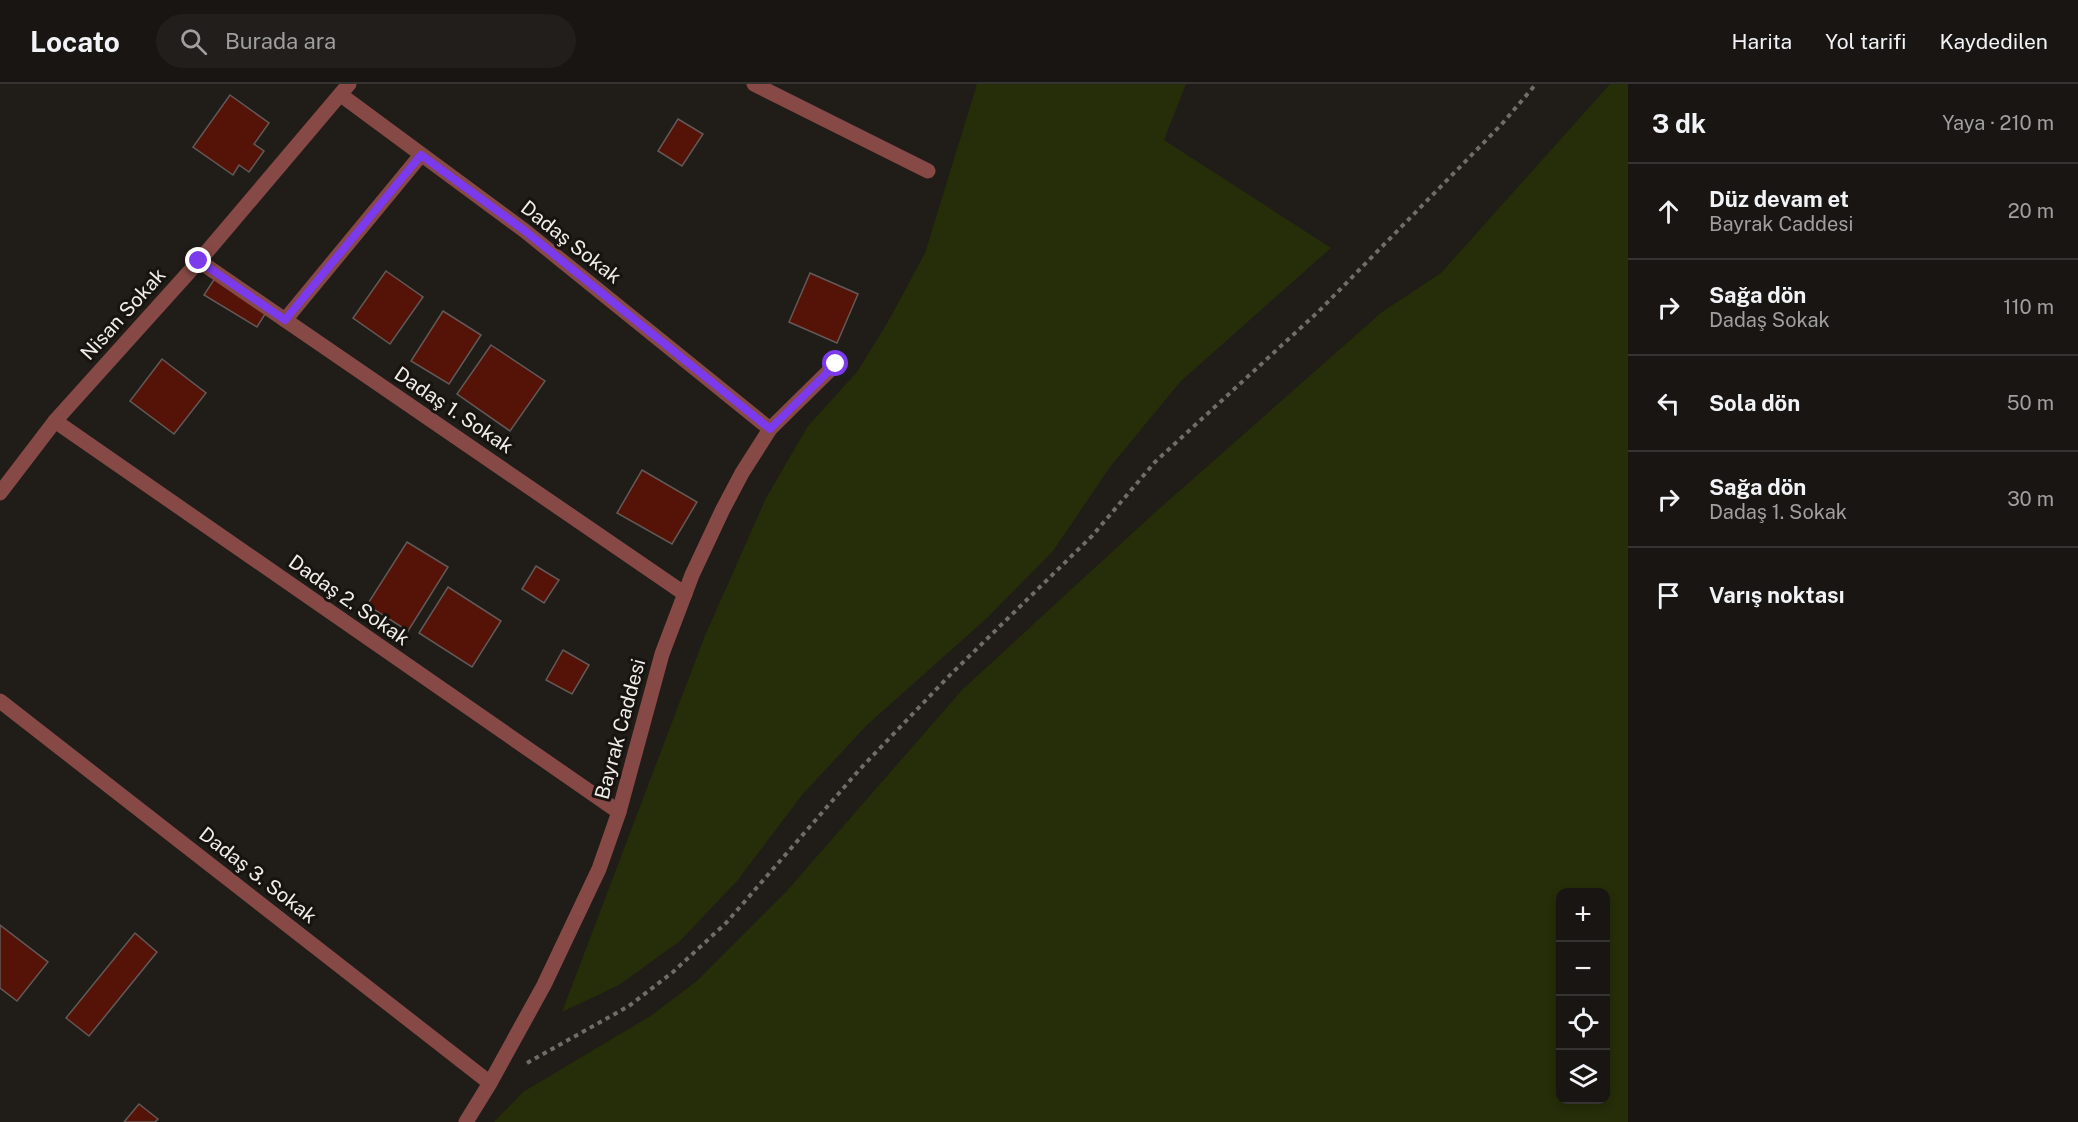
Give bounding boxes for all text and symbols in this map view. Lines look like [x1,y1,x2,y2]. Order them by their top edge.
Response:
search box [156,14,576,68]
text: Locato [30,25,120,58]
icon: search [177,25,210,58]
text: Burada ara [225,28,336,54]
text: Harita [1732,29,1792,54]
text: Yol tarifi [1825,29,1906,54]
text: Kaydedilen [1939,29,2048,54]
text: 3 dk [1652,108,1706,139]
text: Yaya · 210 m [1942,111,2054,135]
text: Düz devam et [1709,186,1849,212]
street label: Dadaş Sokak [516,195,626,289]
icon: ahead [1652,195,1685,228]
text: 20 m [2008,199,2054,223]
text: Bayrak Caddesi [1709,212,1853,236]
route end [185,247,211,273]
street label: Nisan Sokak [75,263,171,365]
text: Sağa dön [1709,282,1806,308]
icon: right [1652,291,1685,324]
text: 110 m [2003,295,2054,319]
text: Dadaş Sokak [1709,308,1830,332]
route start [822,350,848,376]
street label: Dadaş 1. Sokak [390,361,518,459]
icon: left [1652,387,1685,420]
text: Sola dön [1709,390,1800,416]
text: 50 m [2007,391,2054,415]
text: Sağa dön [1709,474,1806,500]
icon: right [1652,483,1685,516]
text: 30 m [2007,487,2054,511]
text: Dadaş 1. Sokak [1709,500,1847,524]
street label: Dadaş 2. Sokak [284,549,414,651]
icon: arrive [1652,579,1685,612]
text: Varış noktası [1709,582,1844,608]
street label: Bayrak Caddesi [590,656,650,802]
street label: Dadaş 3. Sokak [194,822,322,928]
map controls [1556,888,1610,1104]
button: + [1556,888,1610,942]
button: − [1556,942,1610,996]
button: locate [1556,996,1610,1050]
button: layers [1556,1050,1610,1104]

